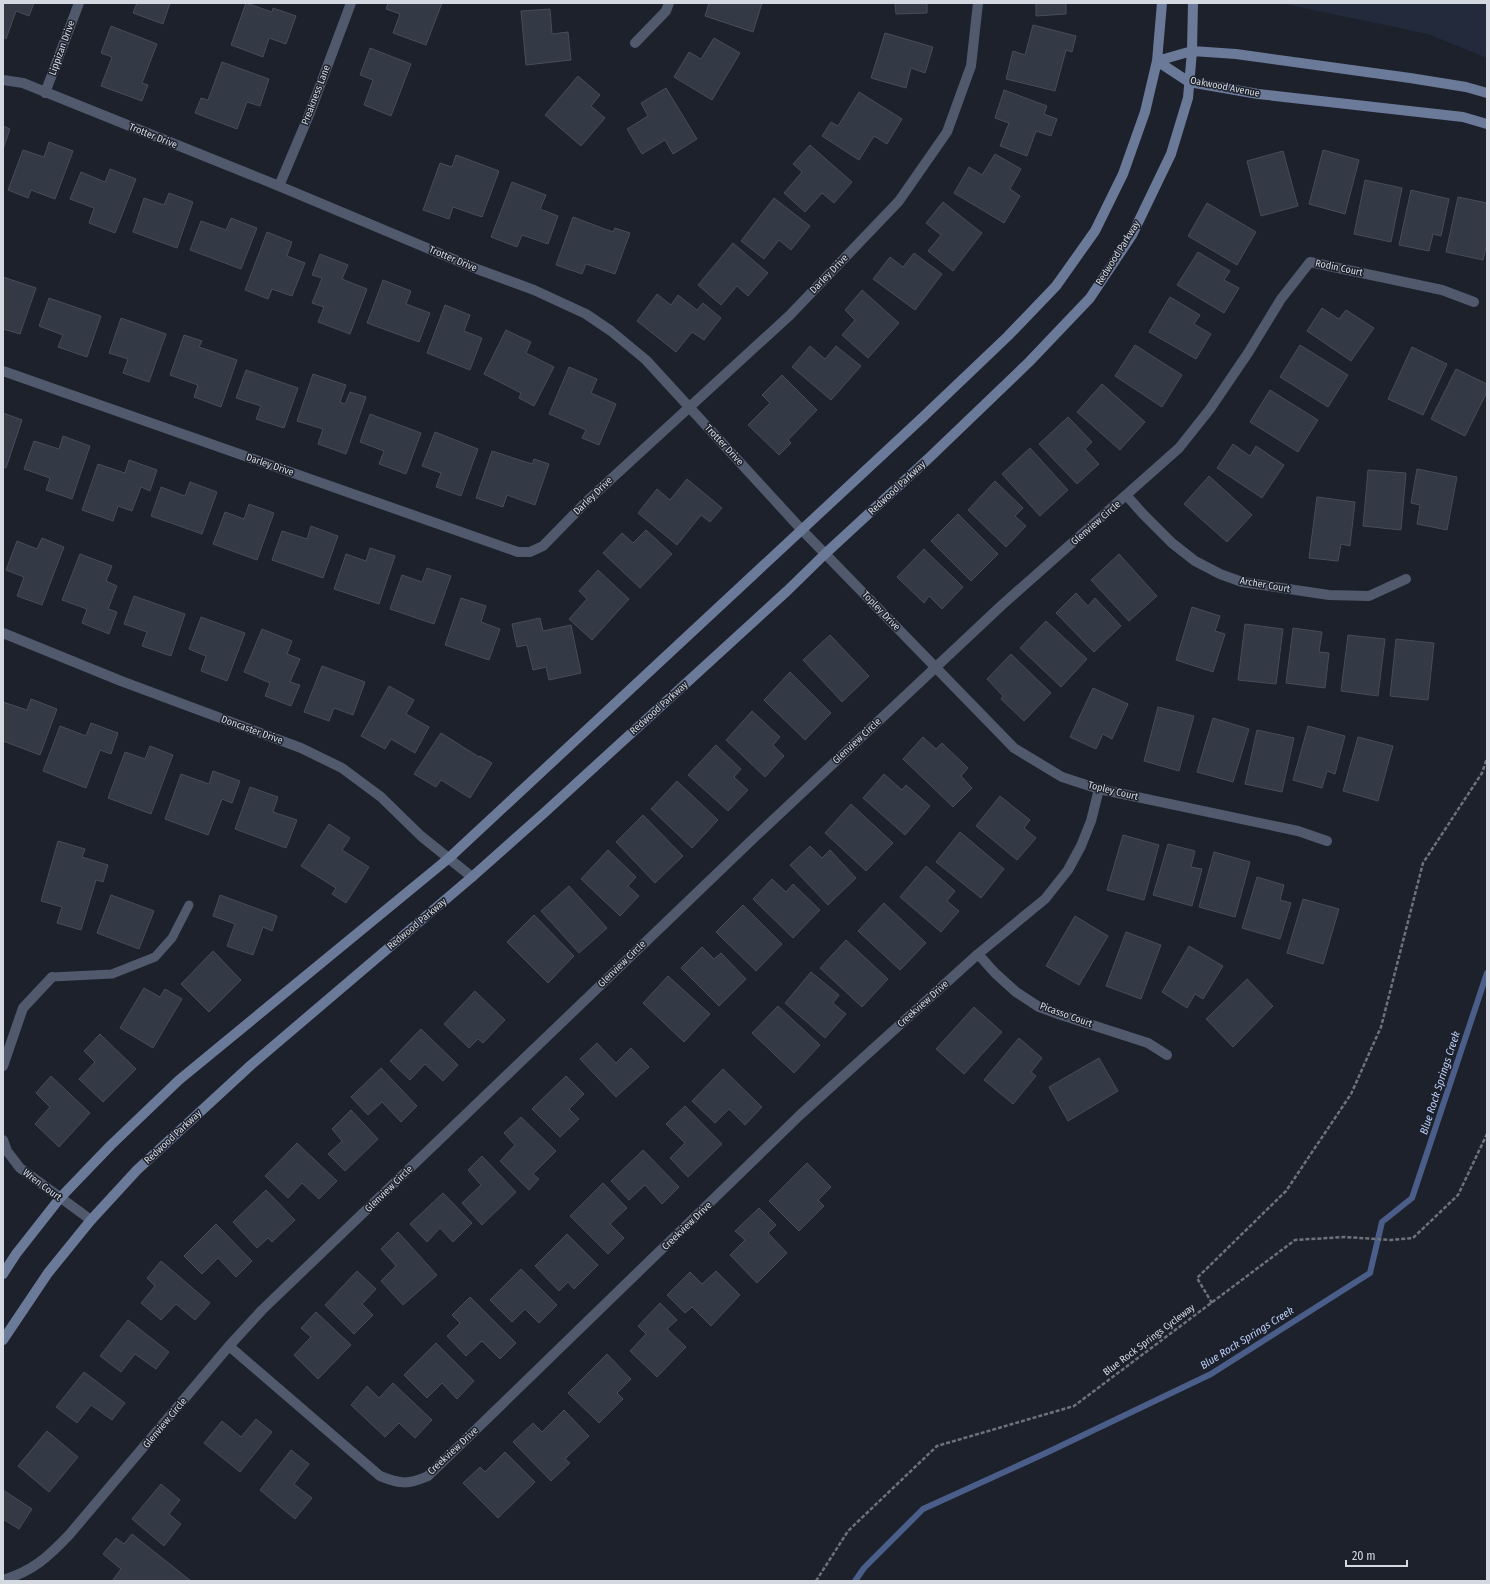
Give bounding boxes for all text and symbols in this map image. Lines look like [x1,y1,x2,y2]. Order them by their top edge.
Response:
street label: Lippizan Drive [47,19,78,77]
street label: Preakness Lane [299,63,333,127]
street label: Oakwood Avenue [1189,74,1261,100]
street label: Trotter Drive [127,121,179,151]
street label: Redwood Parkway [1093,218,1143,287]
street label: Trotter Drive [427,243,479,275]
street label: Darley Drive [807,252,851,296]
street label: Rodin Court [1314,257,1365,279]
street label: Trotter Drive [702,422,746,468]
street label: Darley Drive [245,451,295,479]
street label: Redwood Parkway [866,458,928,518]
street label: Darley Drive [571,474,615,518]
street label: Glenview Circle [1069,498,1123,548]
street label: Archer Court [1239,575,1292,595]
street label: Topley Drive [859,589,903,633]
street label: Redwood Parkway [628,679,691,737]
street label: Doncaster Drive [220,713,284,747]
street label: Glenview Circle [830,715,884,766]
street label: Topley Court [1087,779,1140,803]
street label: Redwood Parkway [385,895,450,952]
street label: Glenview Circle [596,938,648,990]
street label: Creekview Drive [895,978,951,1030]
street label: Picasso Court [1038,1000,1095,1030]
water label: Blue Rock Springs Creek [1417,1029,1463,1136]
street label: Redwood Parkway [142,1107,204,1167]
street label: Glenview Circle [363,1163,415,1215]
street label: Wren Court [20,1167,64,1204]
street label: Creekview Drive [660,1199,714,1253]
street label: Blue Rock Springs Cycleway [1101,1301,1198,1378]
water label: Blue Rock Springs Creek [1198,1304,1297,1372]
street label: Glenview Circle [141,1395,190,1451]
street label: Creekview Drive [425,1425,481,1477]
scale bar [1346,1542,1407,1568]
text: 20 m [1352,1549,1376,1563]

